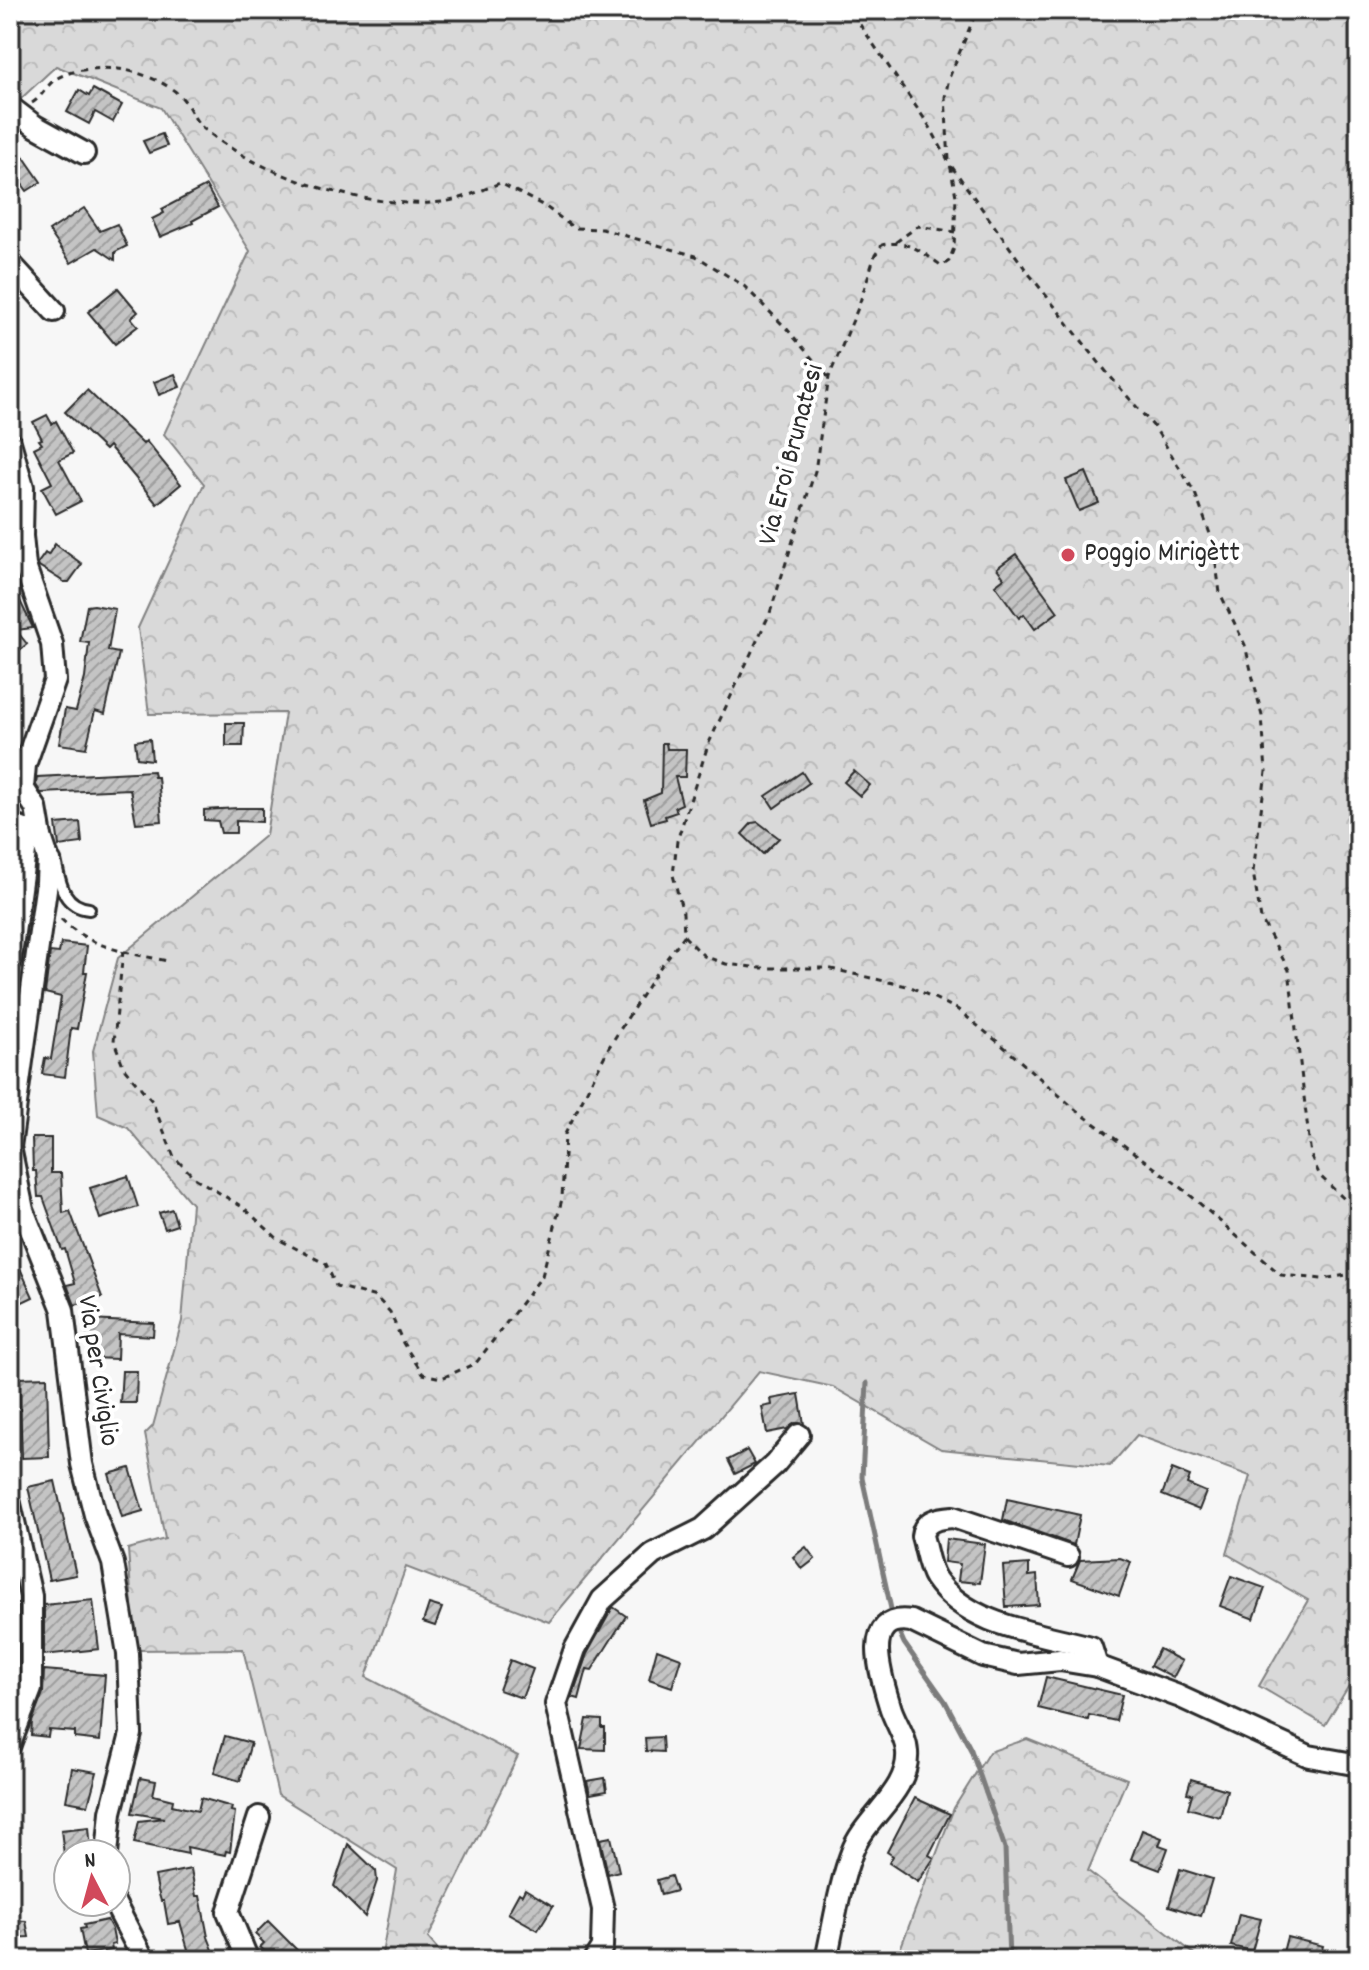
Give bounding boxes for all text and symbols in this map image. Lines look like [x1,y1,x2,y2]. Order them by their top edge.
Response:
street label: Via Eroi Brunatesi [750,360,836,550]
place label: Poggio Mirigètt [1084,535,1240,575]
marker: Poggio Mirigètt [1059,546,1077,564]
street label: Via per Civiglio [64,1293,128,1449]
north arrow [52,1838,132,1918]
text: N [83,1846,97,1878]

